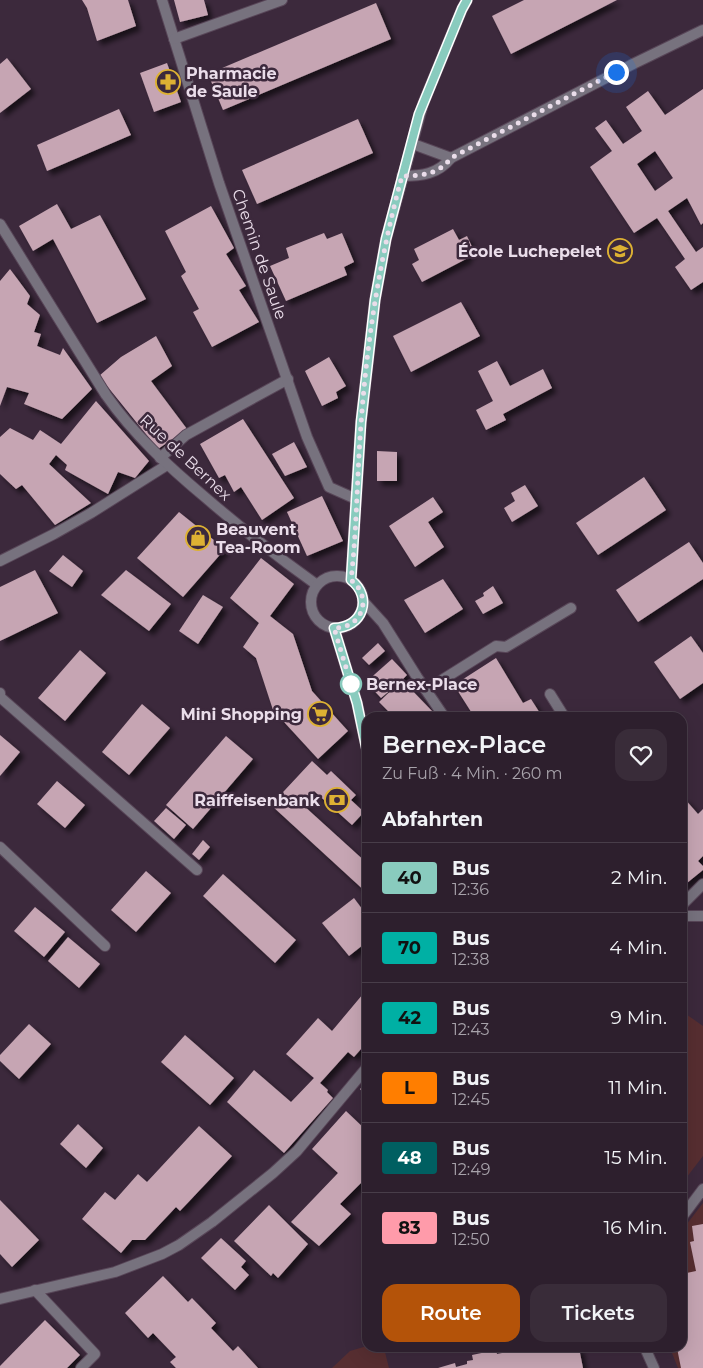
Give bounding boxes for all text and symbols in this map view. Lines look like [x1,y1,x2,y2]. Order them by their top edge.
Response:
your location [604,60,629,85]
place label: Pharmacie de Saule [186,64,277,101]
pharmacy icon: Pharmacie de Saule [155,69,181,95]
street label: Chemin de Saule [228,186,291,322]
school or university icon: École Luchepelet [607,238,633,264]
place label: École Luchepelet [458,242,602,261]
street label: Rue de Bernex [136,410,236,505]
place label: Beauvent Tea-Room [216,520,300,557]
shop icon: Beauvent Tea-Room [185,525,211,551]
marker: Bernex-Place [340,673,362,695]
place label: Bernex-Place [366,675,477,694]
supermarket icon: Mini Shopping [307,701,333,727]
place label: Mini Shopping [180,705,302,724]
button: heart [615,729,667,781]
text: Bernex-Place [382,730,546,759]
text: Zu Fuß · 4 Min. · 260 m [382,764,562,783]
bank icon: Raiffeisenbank [324,787,350,813]
place label: Raiffeisenbank [194,791,321,810]
text: Abfahrten [382,808,483,831]
text: Bus [452,857,490,880]
text: 2 Min. [611,866,667,889]
text: 40 [397,867,422,889]
text: 12:36 [452,880,489,899]
text: Bus [452,927,490,950]
text: 4 Min. [609,936,667,959]
text: 70 [398,937,421,959]
text: 12:38 [452,950,490,969]
text: Bus [452,997,490,1020]
text: 9 Min. [610,1006,667,1029]
text: 42 [398,1007,421,1029]
text: 12:43 [452,1020,490,1039]
text: Bus [452,1067,490,1090]
text: 11 Min. [608,1076,667,1099]
text: L [404,1077,415,1099]
text: 12:45 [452,1090,490,1109]
text: Bus [452,1137,490,1160]
text: 15 Min. [604,1146,667,1169]
text: 48 [397,1147,422,1169]
text: 12:49 [452,1160,490,1179]
text: Bus [452,1207,490,1230]
text: 16 Min. [603,1216,667,1239]
text: 83 [398,1217,421,1239]
text: 12:50 [452,1230,490,1249]
button: Route [382,1284,520,1342]
button: Tickets [530,1284,667,1342]

